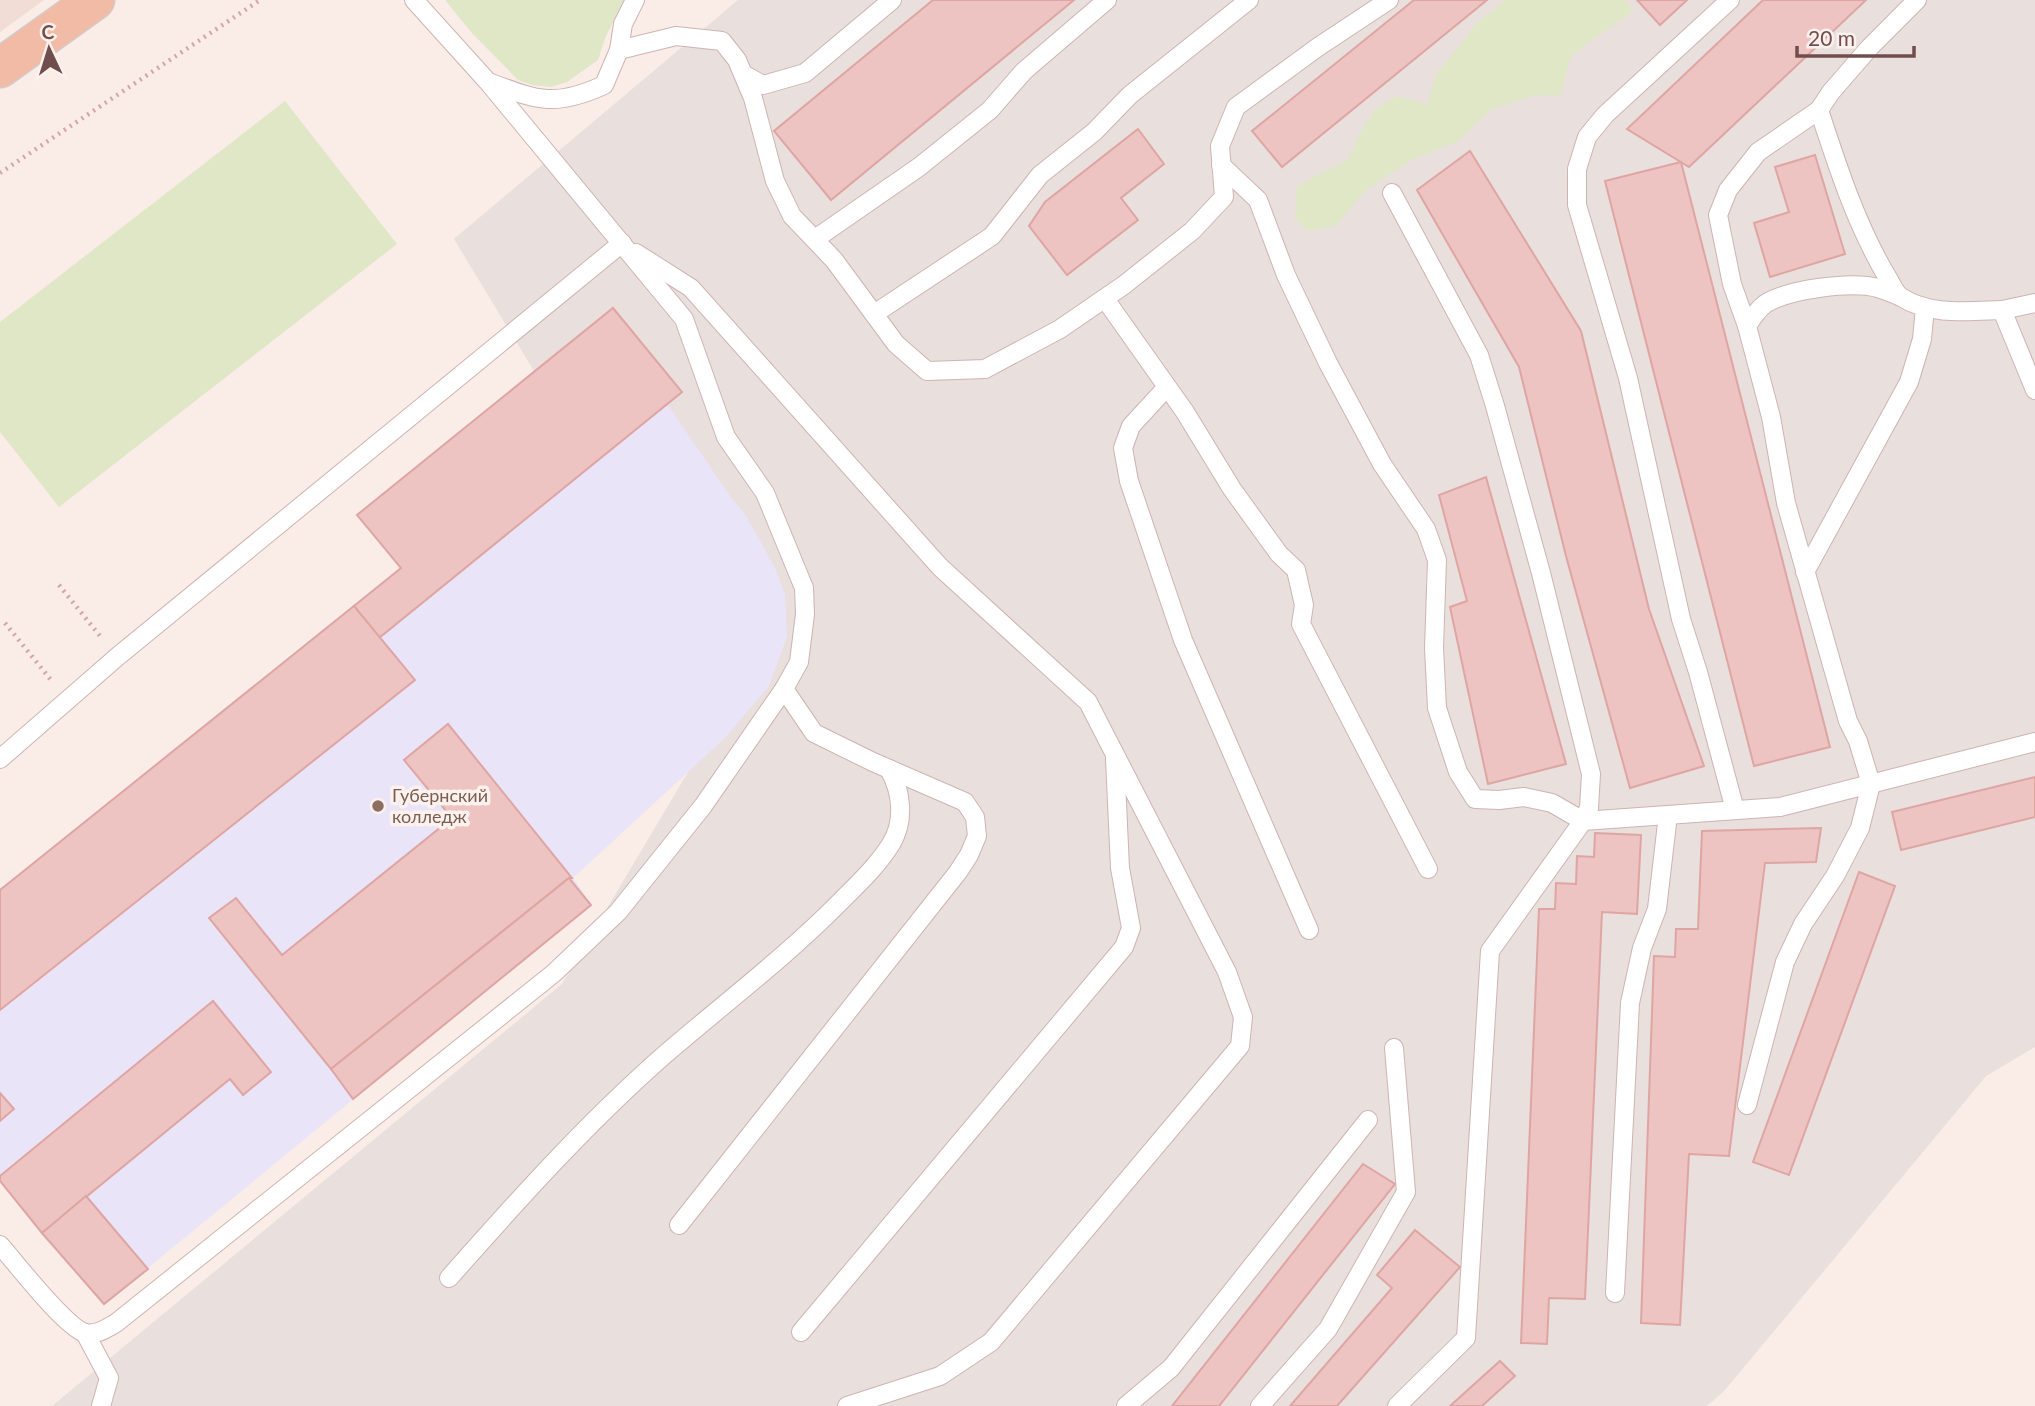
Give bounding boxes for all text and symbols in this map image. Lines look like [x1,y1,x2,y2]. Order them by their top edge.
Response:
north arrow [14,14,84,84]
scale bar [1797,14,1914,58]
text: С [41,20,55,43]
text: 20 m [1808,25,1855,50]
place label: Губернский колледж [392,784,488,827]
marker: Губернский колледж [370,798,386,814]

